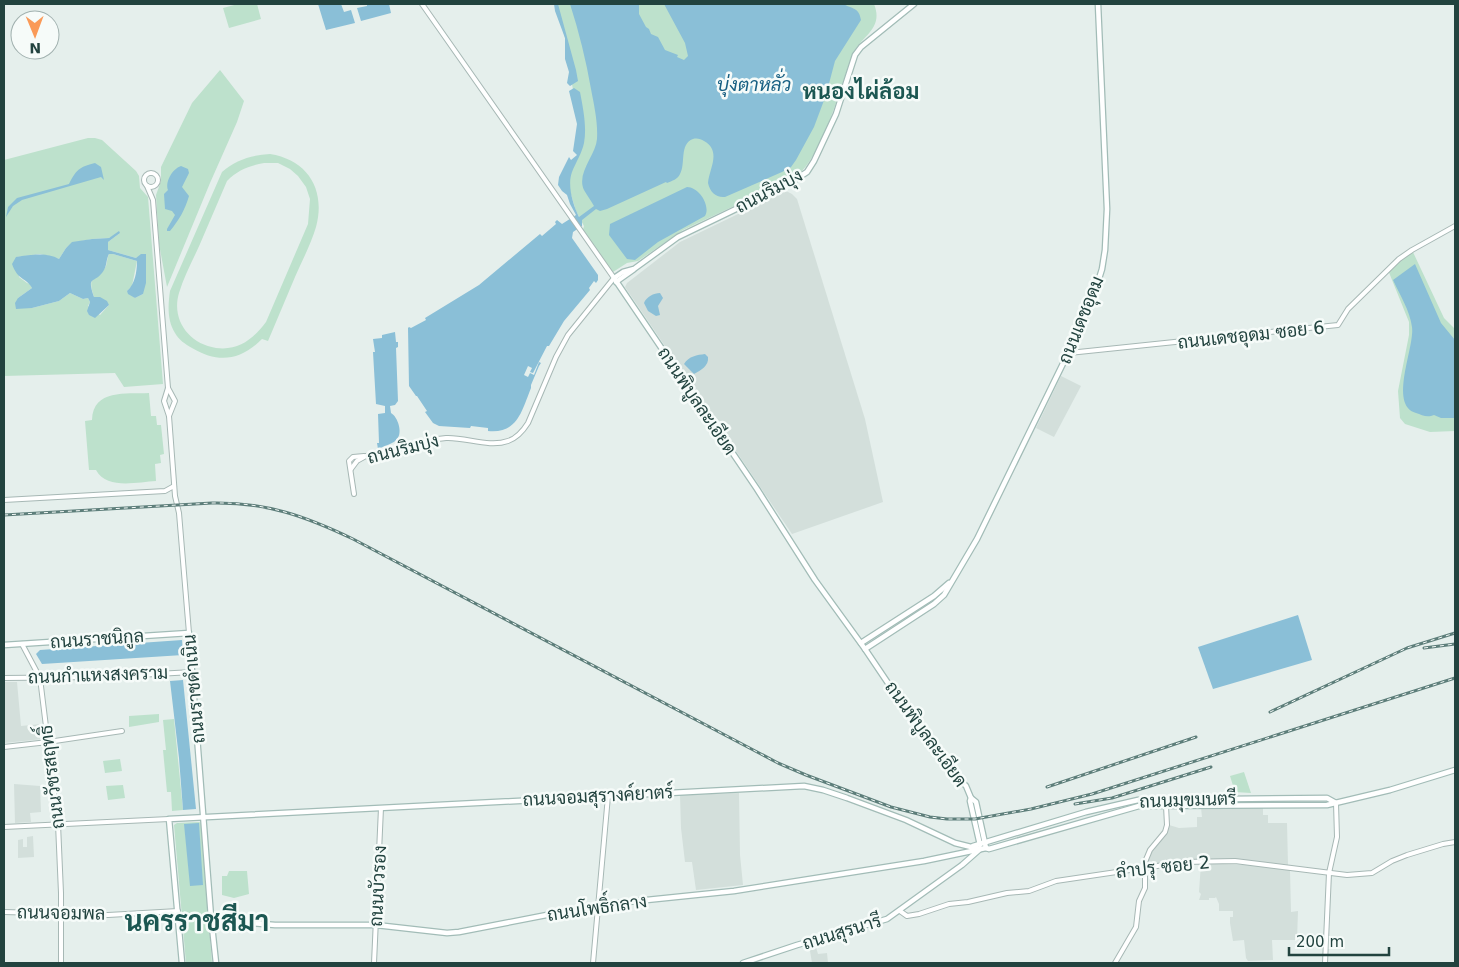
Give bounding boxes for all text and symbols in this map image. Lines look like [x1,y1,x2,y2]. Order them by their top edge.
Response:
north arrow [10,10,60,60]
text: N [29,40,41,56]
water label: บุ่งตาหลั่ว [717,68,791,97]
district label: หนองไผ่ล้อม [803,77,919,104]
street label: ถนนริมบุ่ง [731,163,807,219]
street label: ถนนเดชอุดม [1053,273,1110,368]
street label: ถนนเดชอุดม ซอย 6 [1176,316,1326,355]
street label: ถนนพิบูลละเอียด [651,342,743,460]
street label: ถนนริมบุ่ง [365,429,441,469]
street label: ถนนราชนิกูล [49,625,145,655]
street label: ถนนราชดำเนิน [178,634,209,745]
street label: ถนนกำแหงสงคราม [27,662,169,687]
street label: ถนนพิบูลละเอียด [879,676,973,792]
street label: ถนนวัชรสฤทธิ์ [30,723,69,831]
street label: ถนนจอมสุรางค์ยาตร์ [522,779,674,812]
street label: ถนนมุขมนตรี [1139,785,1237,814]
street label: ถนนบัวรอง [365,845,390,927]
street label: ลำปรุ ซอย 2 [1115,851,1211,884]
street label: ถนนโพธิ์กลาง [545,885,648,925]
street label: ถนนจอมพล [17,901,105,924]
district label: นครราชสีมา [125,903,269,938]
street label: ถนนสุรนารี [799,908,885,955]
scale bar [1289,924,1389,956]
text: 200 m [1296,933,1344,951]

